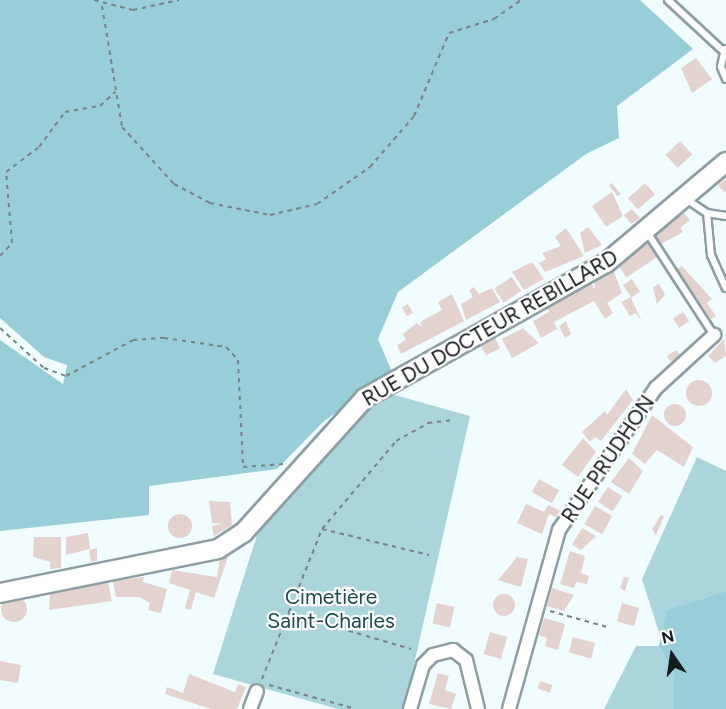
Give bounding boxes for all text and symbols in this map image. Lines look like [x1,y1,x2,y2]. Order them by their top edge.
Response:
street label: RUE DU DOCTEUR REBILLARD [358,244,622,412]
street label: RUE PRUDHON [556,390,660,528]
park label: Cimetière Saint-Charles [267,584,395,634]
north arrow [642,625,702,685]
text: N [660,626,676,648]

